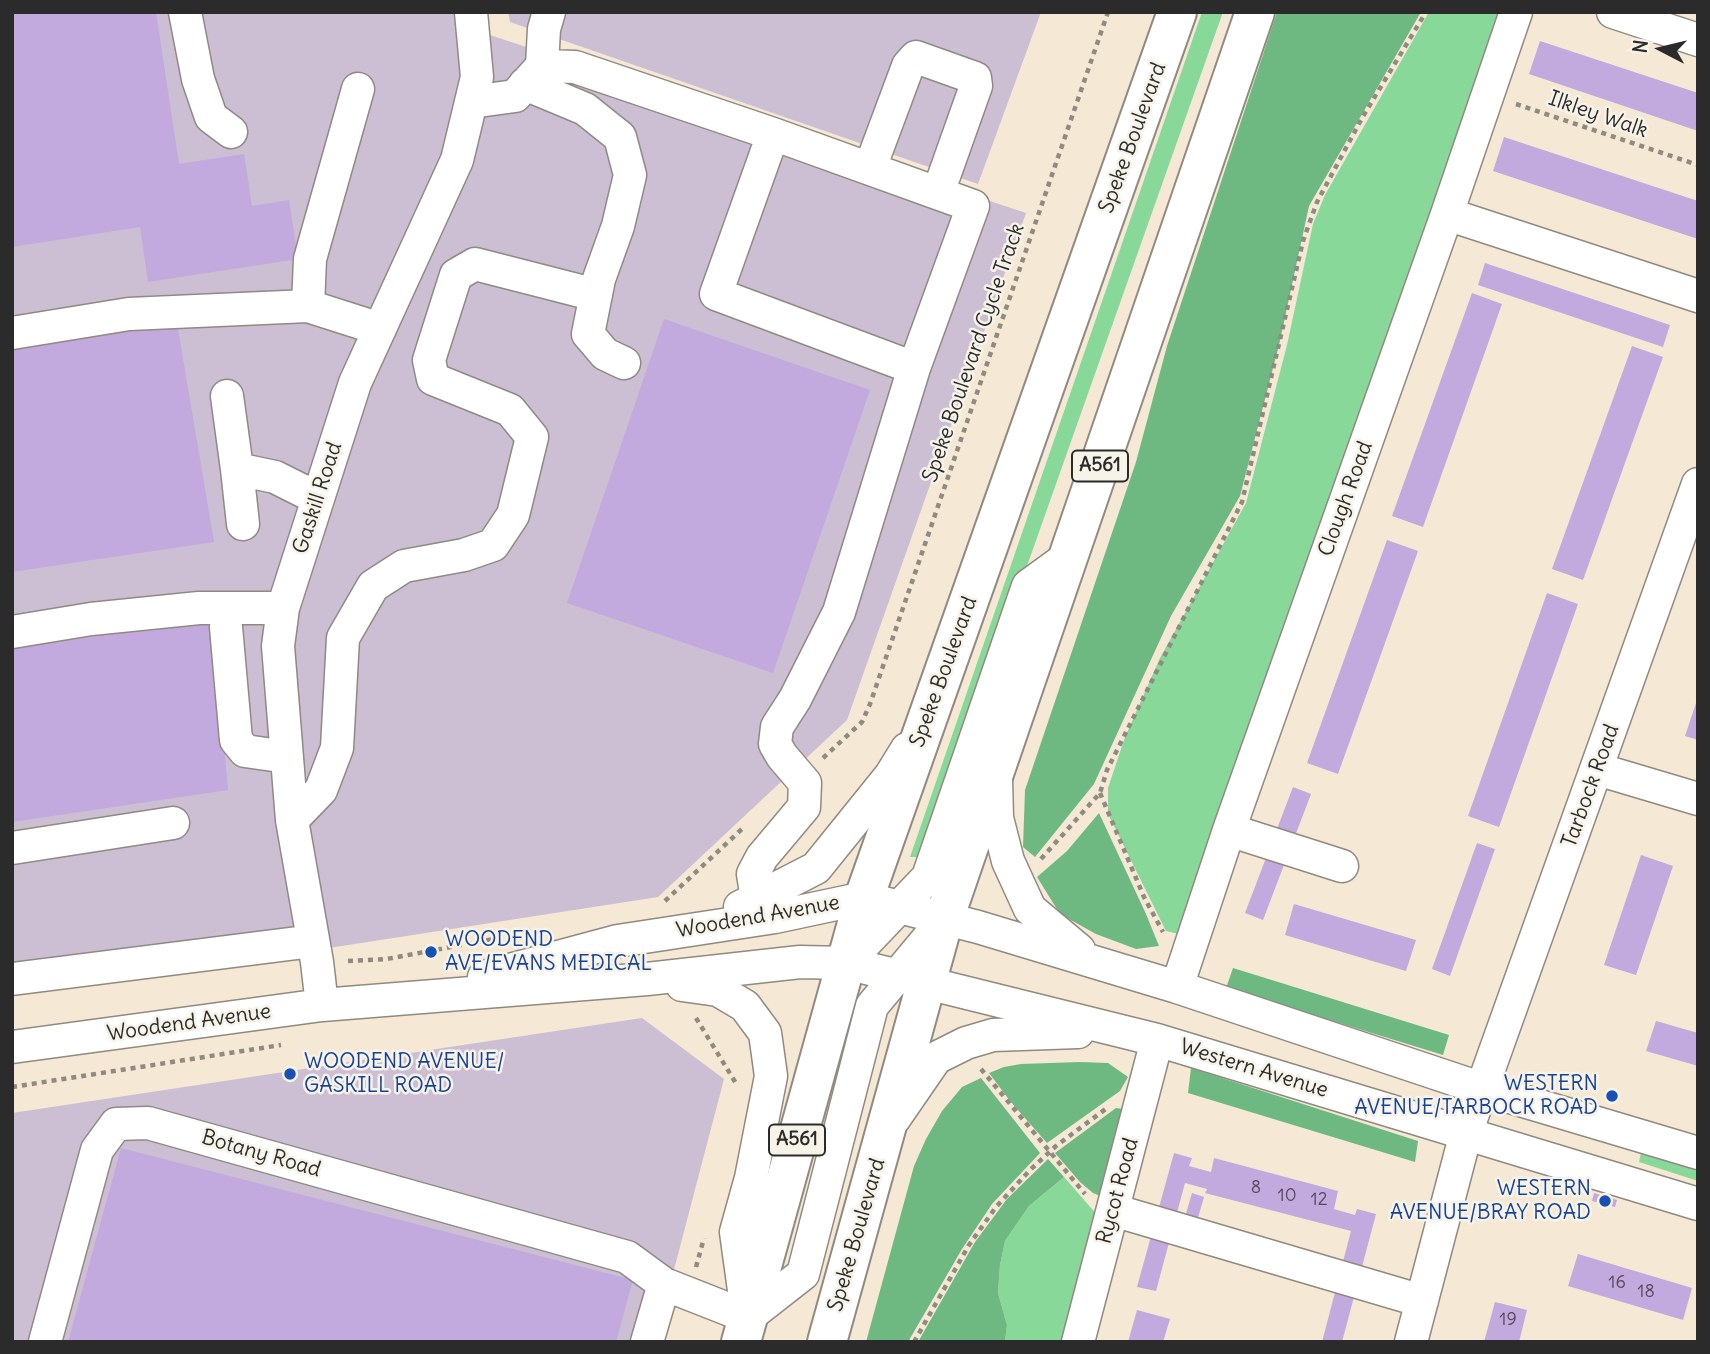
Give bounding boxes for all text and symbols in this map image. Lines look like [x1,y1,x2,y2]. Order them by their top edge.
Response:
north arrow [1626,14,1696,84]
text: N [1627,38,1653,54]
street label: Speke Boulevard [1094,59,1172,217]
street label: Ilkley Walk [1545,86,1651,144]
street label: Speke Boulevard Cycle Track [918,220,1030,486]
street label: Clough Road [1314,438,1378,560]
street label: Gaskill Road [288,439,348,557]
road number: A561 [1072,450,1128,481]
street label: Speke Boulevard [905,593,983,751]
street label: Tarbock Road [1557,721,1625,851]
street label: Woodend Avenue [674,890,842,944]
place label: WOODEND AVE/EVANS MEDICAL [445,927,652,977]
marker: WOODEND AVE/EVANS MEDICAL [423,944,439,960]
street label: Woodend Avenue [105,999,273,1047]
street label: Western Avenue [1177,1035,1331,1103]
place label: WOODEND AVENUE/ GASKILL ROAD [304,1049,504,1099]
marker: WOODEND AVENUE/ GASKILL ROAD [282,1066,298,1082]
place label: WESTERN AVENUE/TARBOCK ROAD [1354,1071,1598,1121]
marker: WESTERN AVENUE/TARBOCK ROAD [1604,1088,1620,1104]
road number: A561 [769,1124,825,1156]
street label: Botany Road [199,1125,323,1183]
street label: Rycot Road [1092,1135,1144,1247]
street label: Speke Boulevard [823,1155,891,1315]
place label: WESTERN AVENUE/BRAY ROAD [1390,1176,1591,1226]
house number: 8 [1251,1177,1261,1199]
house number: 10 [1278,1185,1296,1207]
house number: 12 [1310,1189,1328,1211]
marker: WESTERN AVENUE/BRAY ROAD [1597,1193,1613,1209]
house number: 16 [1608,1272,1626,1294]
house number: 18 [1637,1281,1655,1303]
house number: 19 [1499,1309,1517,1331]

